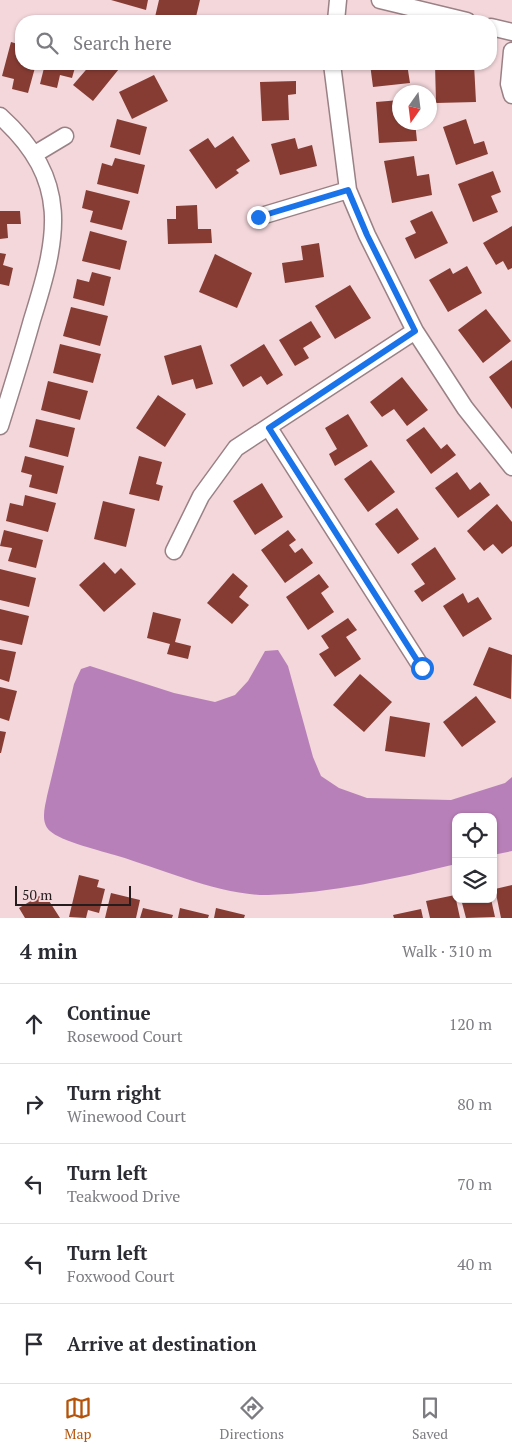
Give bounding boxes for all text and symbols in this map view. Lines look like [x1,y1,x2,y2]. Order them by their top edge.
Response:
search box [15,15,497,70]
icon: search [33,29,61,57]
text: Search here [73,30,172,55]
north arrow [392,85,437,130]
route end [247,206,270,229]
route start [411,657,434,680]
map controls [452,813,497,903]
button: locate [452,813,497,858]
button: layers [452,858,497,903]
scale bar [15,883,131,906]
text: 50 m [22,885,52,904]
text: 4 min [20,937,77,965]
text: Walk · 310 m [402,940,492,962]
text: Continue [67,1000,151,1025]
icon: ahead [20,1010,48,1038]
text: 120 m [449,1013,492,1035]
text: Rosewood Court [67,1025,183,1047]
text: Turn right [67,1080,161,1105]
icon: right [20,1090,48,1118]
text: 80 m [457,1093,492,1115]
text: Winewood Court [67,1105,186,1127]
text: Turn left [67,1160,148,1185]
icon: left [20,1170,48,1198]
text: 70 m [457,1173,492,1195]
text: Teakwood Drive [67,1185,180,1207]
text: Turn left [67,1240,148,1265]
icon: left [20,1250,48,1278]
text: 40 m [457,1253,492,1275]
text: Foxwood Court [67,1265,175,1287]
icon: arrive [20,1330,48,1358]
text: Arrive at destination [67,1331,256,1356]
tab: Map [64,1394,92,1443]
tab: Directions [220,1394,284,1443]
tab: Saved [412,1394,448,1443]

